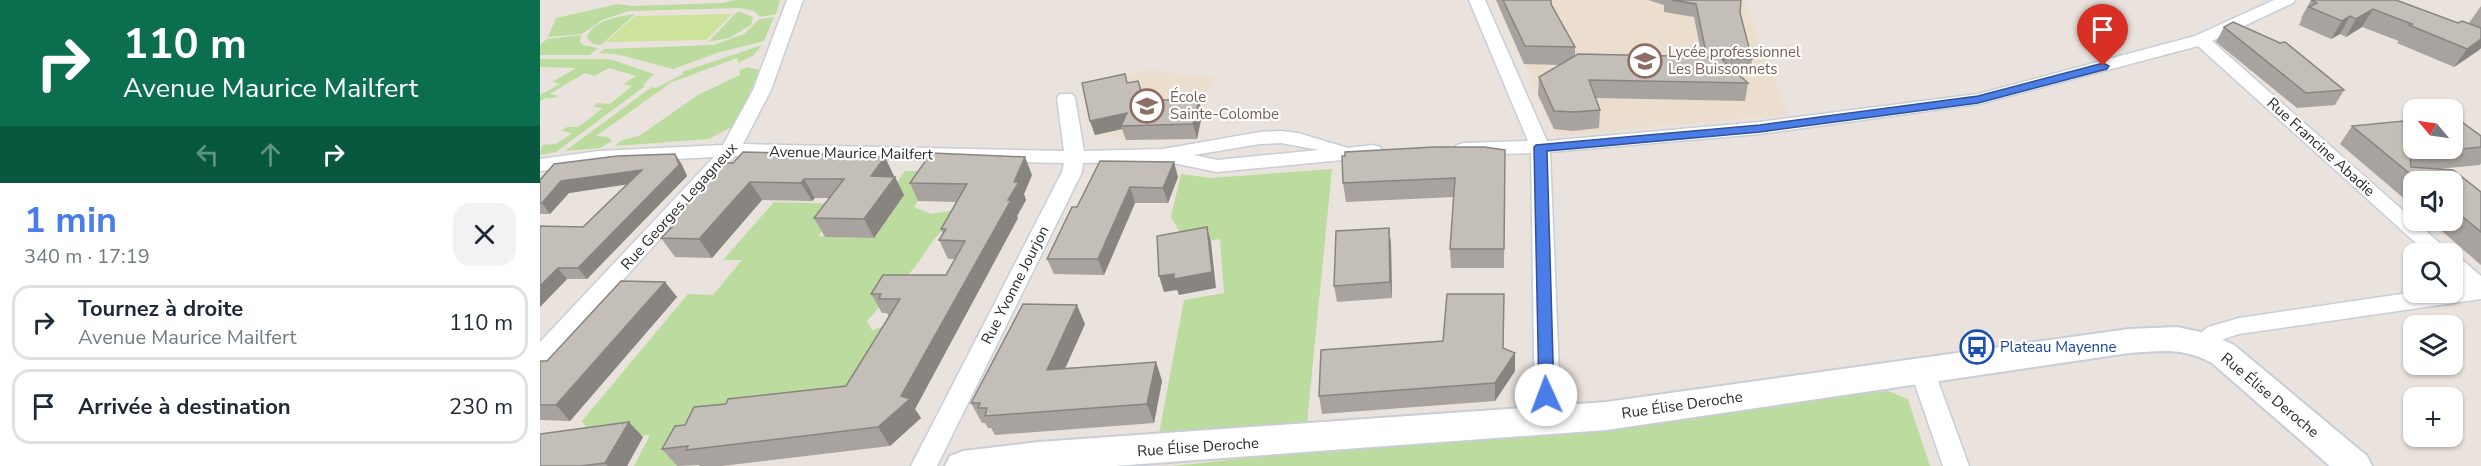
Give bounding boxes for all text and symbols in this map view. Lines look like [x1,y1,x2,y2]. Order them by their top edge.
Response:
pin [2077,4,2128,66]
icon: arrive [2086,13,2119,46]
text: 110 m [123,16,247,73]
icon: right [24,24,102,102]
place label: Lycée professionnel Les Buissonnets [1668,42,1801,79]
school or university icon: Lycée professionnel Les Buissonnets [1627,43,1663,79]
text: Avenue Maurice Mailfert [123,70,418,107]
place label: École Sainte-Colombe [1170,87,1279,124]
school or university icon: École Sainte-Colombe [1129,88,1165,124]
street label: Rue Francine Abadie [2263,93,2379,201]
north arrow [2403,99,2463,159]
map controls [2403,99,2463,447]
icon: left [191,138,224,171]
icon: ahead [254,138,287,171]
icon: right [317,138,350,171]
street label: Rue Georges Legagneux [616,138,742,274]
street label: Avenue Maurice Mailfert [769,142,934,164]
button: sound [2403,171,2463,231]
text: 1 min [24,196,117,245]
button: close [453,203,516,266]
street label: Rue Yvonne Jourjon [976,222,1054,348]
text: 340 m · 17:19 [24,243,150,270]
button: search [2403,243,2463,303]
text: Tournez à droite [78,294,243,324]
icon: right [27,306,60,339]
text: 110 m [449,308,513,338]
button: layers [2403,315,2463,375]
text: Avenue Maurice Mailfert [78,324,297,351]
bus stop icon: Plateau Mayenne [1959,329,1995,365]
place label: Plateau Mayenne [2000,337,2117,357]
street label: Rue Élise Deroche [2217,348,2323,442]
position arrow [1514,363,1578,427]
street label: Rue Élise Deroche [1620,387,1744,423]
button: + [2403,387,2463,447]
icon: arrive [27,390,60,423]
text: Arrivée à destination [78,392,291,422]
text: 230 m [449,392,513,422]
street label: Rue Élise Deroche [1136,433,1260,461]

